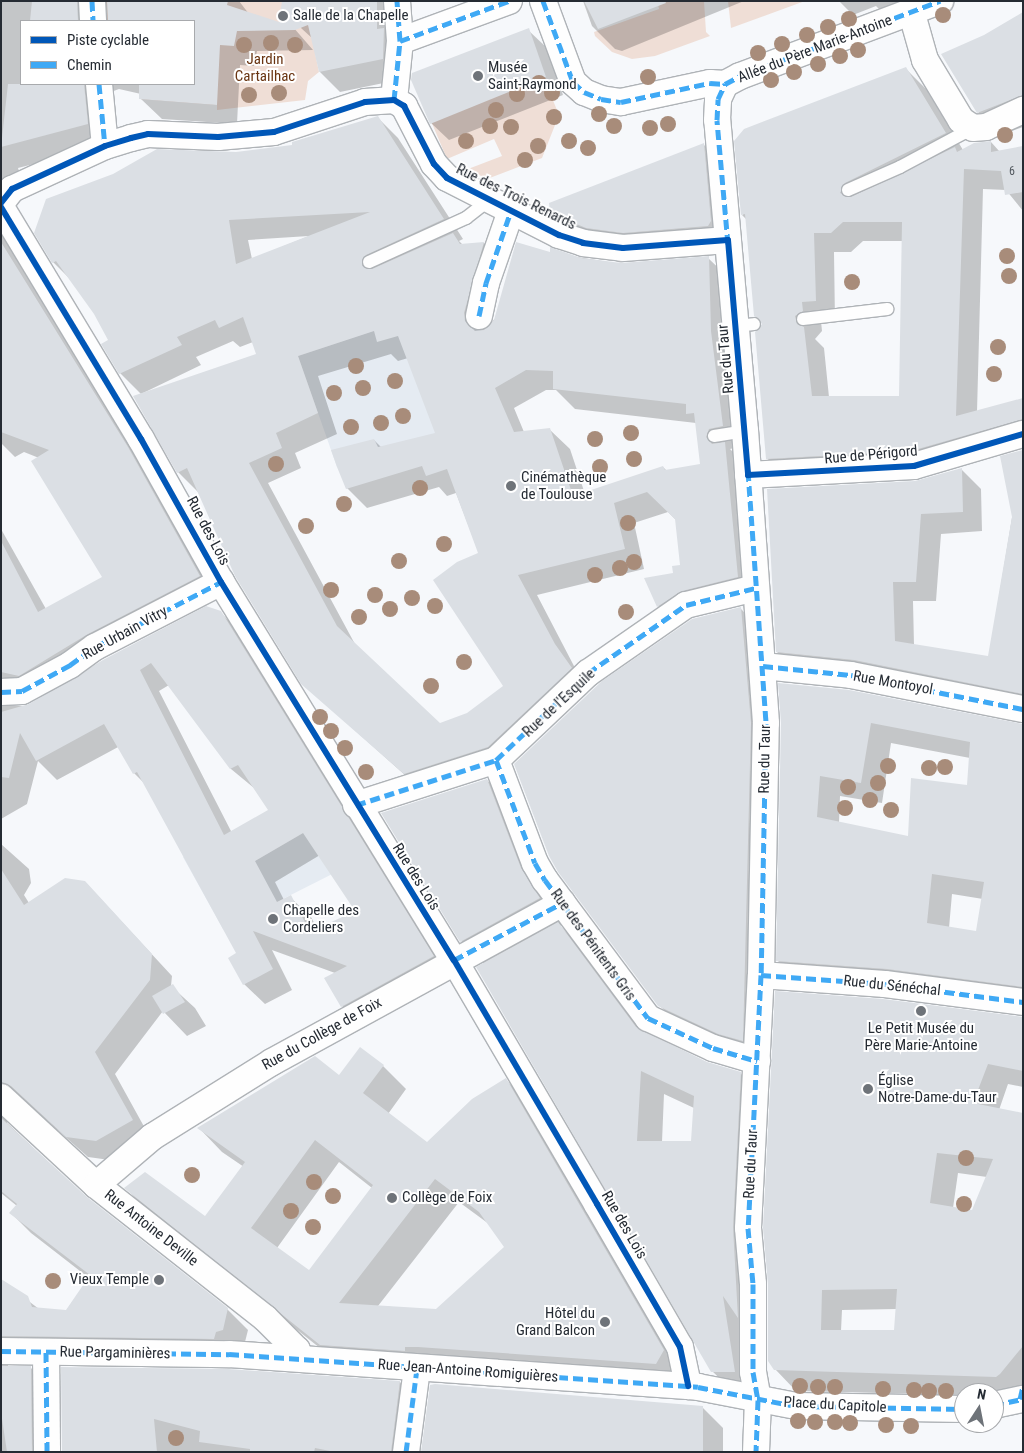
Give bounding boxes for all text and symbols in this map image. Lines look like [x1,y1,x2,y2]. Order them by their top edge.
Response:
place label: Salle de la Chapelle [293,7,409,25]
marker: Salle de la Chapelle [277,10,289,22]
street label: Allée du Père Marie-Antoine [735,11,895,87]
legend [20,20,195,85]
text: Piste cyclable [67,31,149,49]
park label: Jardin Cartailhac [235,50,295,85]
text: Chemin [67,56,112,74]
place label: Musée Saint-Raymond [488,58,577,93]
marker: Musée Saint-Raymond [472,70,484,82]
street label: Rue des Trois Renards [453,160,579,234]
house number: 6 [1009,165,1015,179]
street label: Rue du Taur [714,323,738,395]
street label: Rue de Périgord [824,442,918,468]
place label: Cinémathèque de Toulouse [521,468,606,503]
marker: Cinémathèque de Toulouse [505,480,517,492]
street label: Rue des Lois [182,493,234,569]
street label: Rue Urbain Vitry [79,602,171,664]
street label: Rue de l'Esquile [519,665,599,741]
street label: Rue Montoyol [852,667,934,699]
street label: Rue du Taur [755,724,775,794]
street label: Rue des Lois [388,840,444,914]
street label: Rue des Pénitents Gris [546,886,640,1004]
place label: Chapelle des Cordeliers [283,901,359,936]
marker: Chapelle des Cordeliers [267,913,279,925]
street label: Rue du Sénéchal [842,972,942,1000]
street label: Rue du Collège de Foix [259,994,385,1074]
marker: Le Petit Musée du Père Marie-Antoine [915,1005,927,1017]
place label: Le Petit Musée du Père Marie-Antoine [865,1019,977,1054]
place label: Église Notre-Dame-du-Taur [878,1071,997,1106]
marker: Église Notre-Dame-du-Taur [862,1083,874,1095]
street label: Rue du Taur [740,1129,762,1199]
street label: Rue Antoine Deville [101,1186,201,1270]
street label: Rue des Lois [597,1188,651,1262]
place label: Collège de Foix [402,1189,492,1207]
marker: Collège de Foix [386,1192,398,1204]
place label: Vieux Temple [70,1271,149,1289]
marker: Vieux Temple [153,1274,165,1286]
place label: Hôtel du Grand Balcon [516,1304,595,1339]
marker: Hôtel du Grand Balcon [599,1316,611,1328]
street label: Rue Pargaminières [59,1343,171,1363]
street label: Rue Jean-Antoine Romiguières [377,1356,559,1386]
north arrow [954,1383,1004,1433]
text: N [976,1386,987,1403]
street label: Place du Capitole [783,1393,887,1417]

